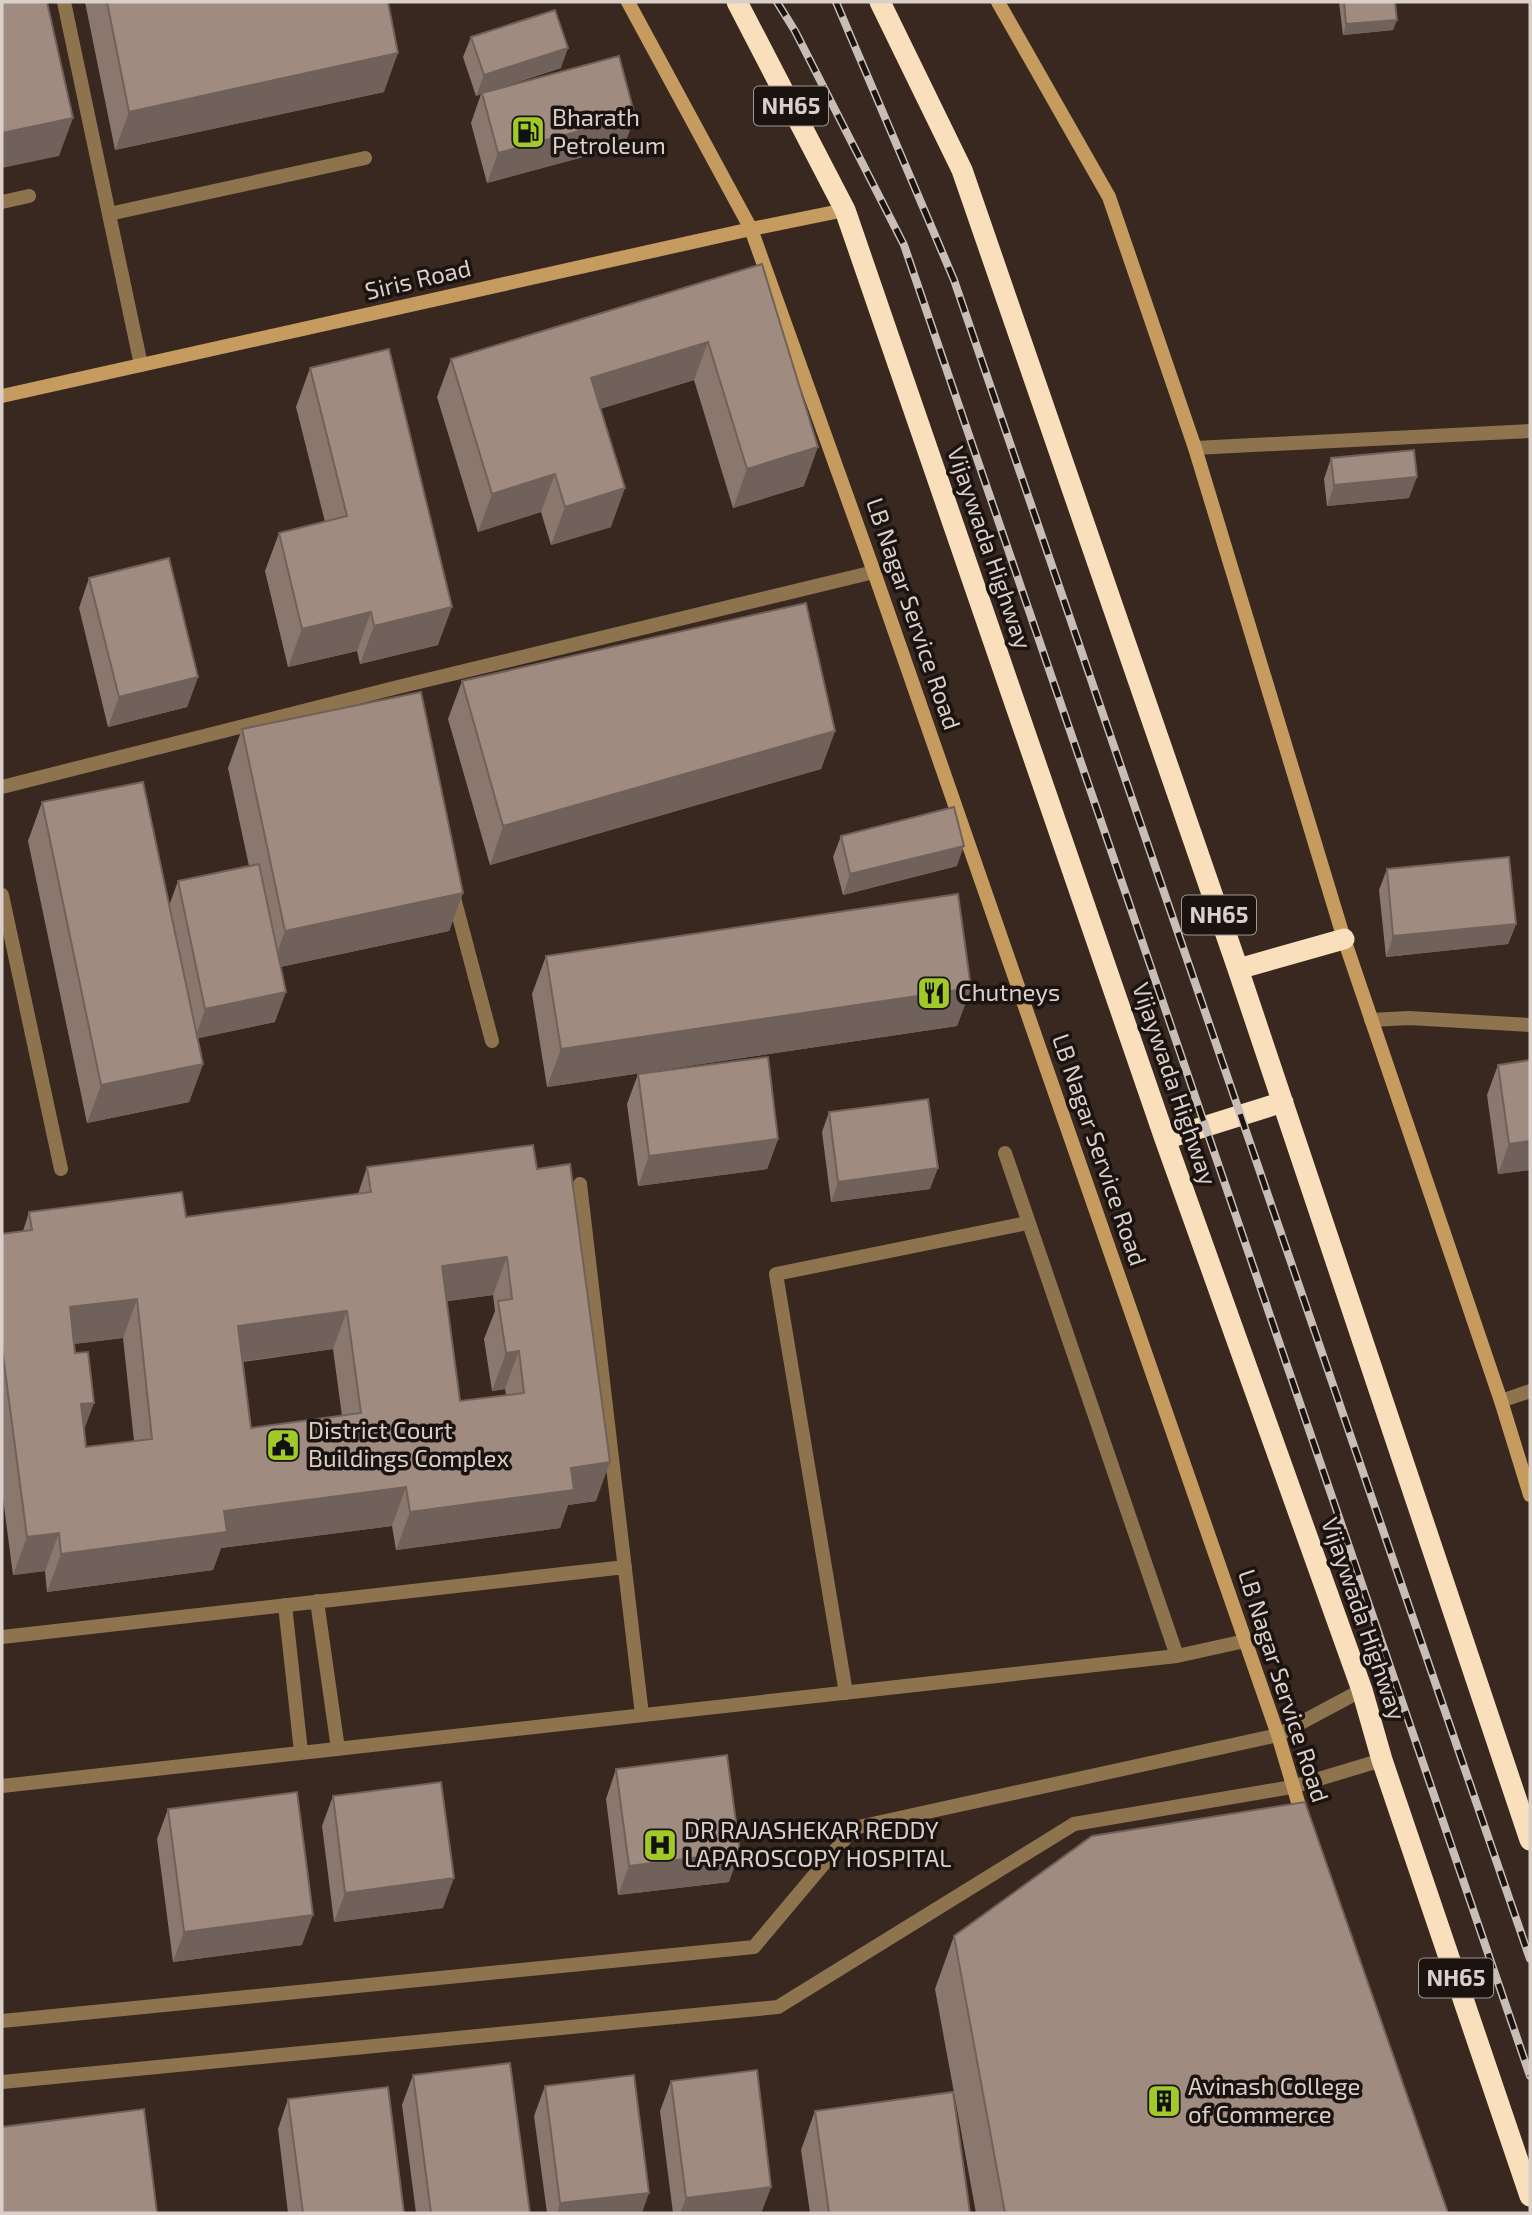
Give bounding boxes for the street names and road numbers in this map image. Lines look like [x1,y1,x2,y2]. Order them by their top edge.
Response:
road number: NH65 [754,86,828,125]
street label: Siris Road [362,252,473,305]
street label: Vijaywada Highway [942,442,1039,653]
street label: LB Nagar Service Road [861,494,968,733]
road number: NH65 [1182,896,1256,934]
street label: Vijaywada Highway [1127,978,1224,1189]
street label: LB Nagar Service Road [1047,1030,1154,1269]
street label: Vijaywada Highway [1316,1513,1413,1724]
street label: LB Nagar Service Road [1233,1565,1336,1806]
road number: NH65 [1419,1958,1493,1997]

